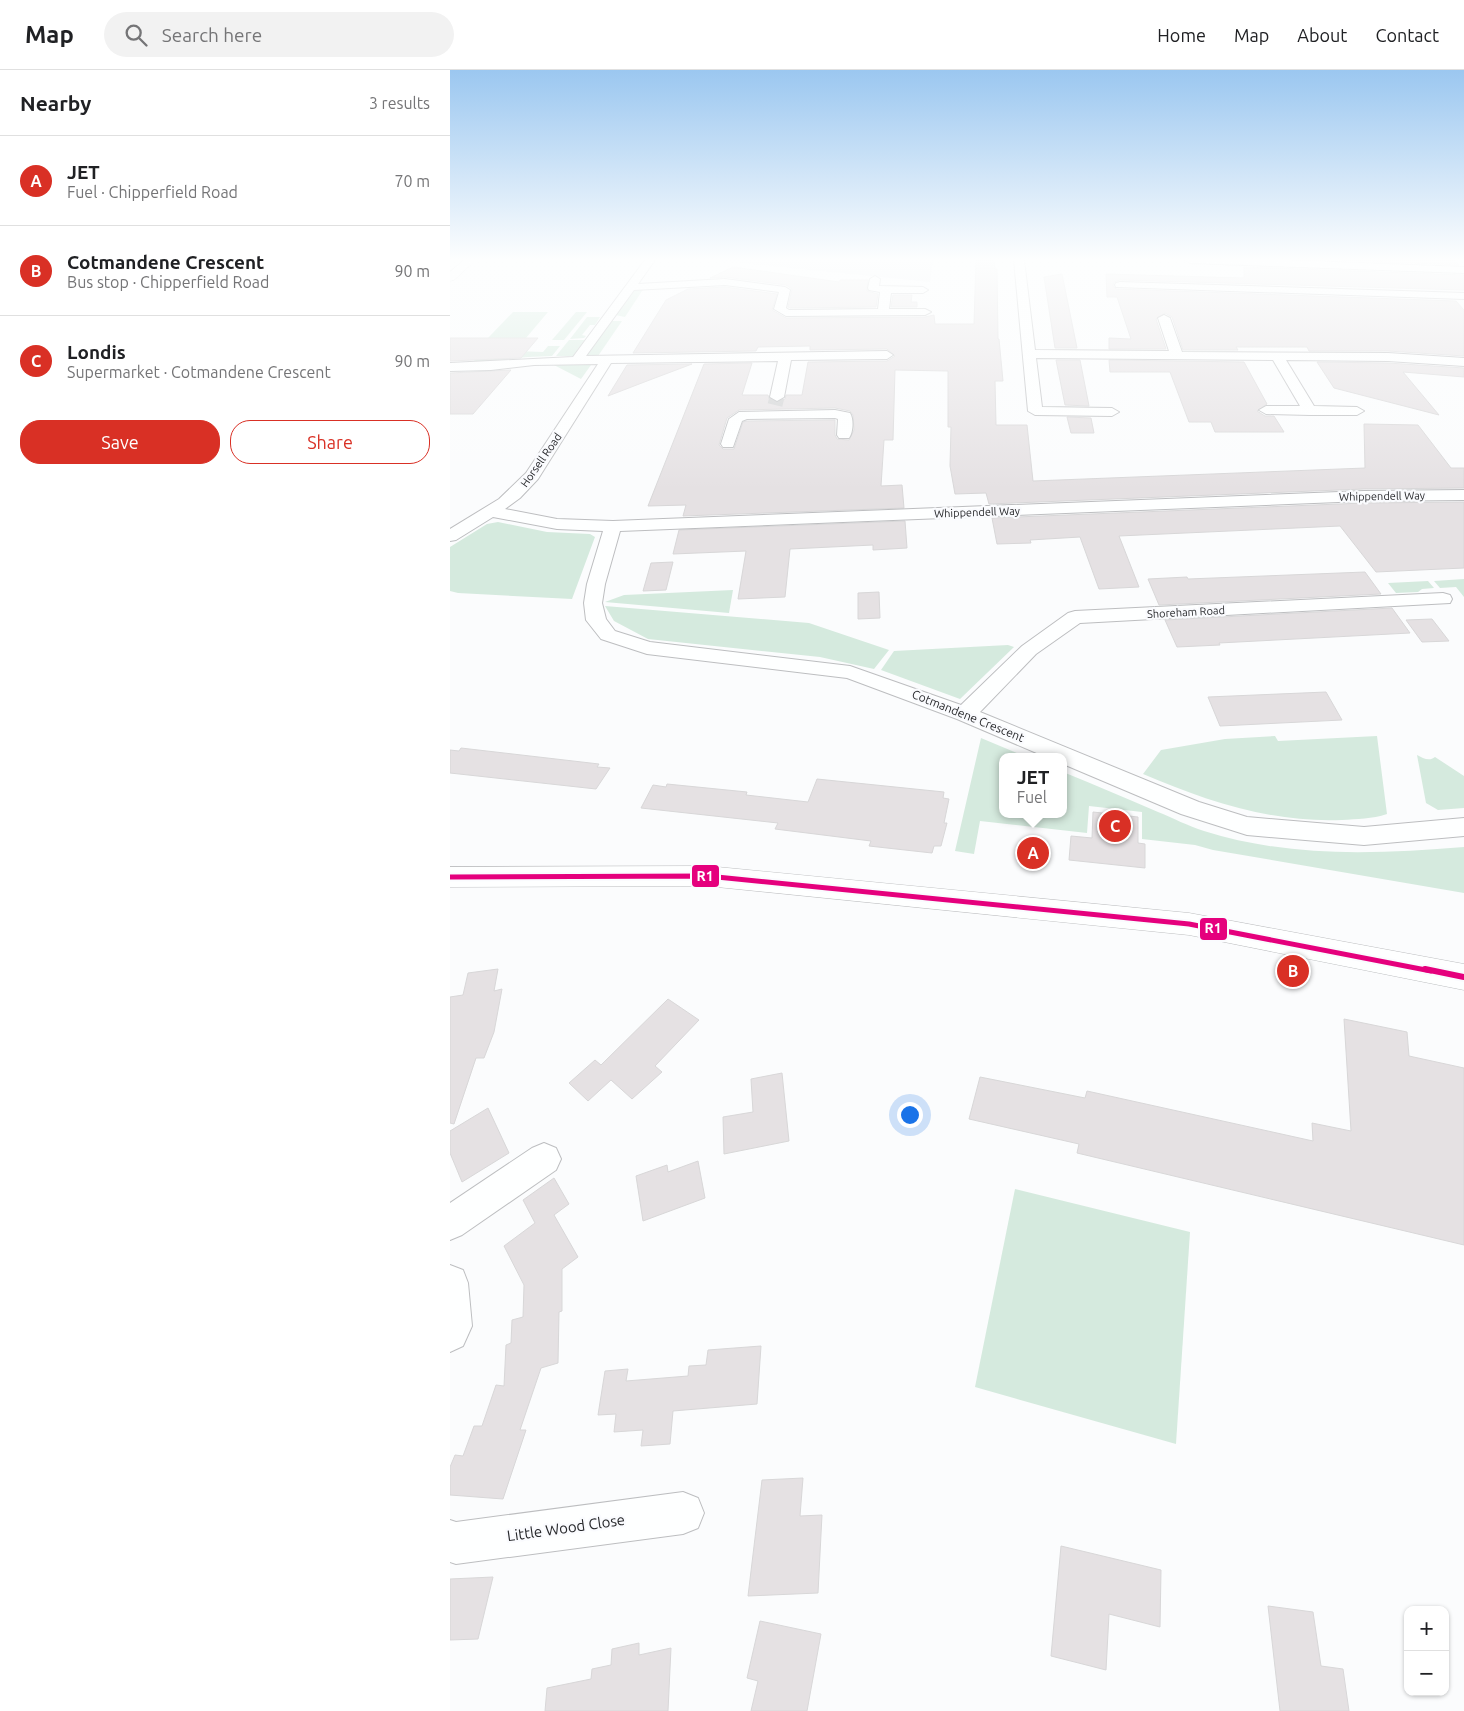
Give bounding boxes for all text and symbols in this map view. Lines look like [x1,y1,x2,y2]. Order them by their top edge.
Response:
search box [104,12,454,57]
text: Map [25,21,74,48]
icon: search [122,21,150,49]
text: Search here [162,24,262,46]
text: Home [1157,25,1206,45]
text: Map [1234,25,1269,45]
text: About [1297,25,1347,45]
text: Contact [1375,25,1439,45]
text: Nearby [20,91,91,115]
text: 3 results [369,94,430,112]
text: JET [67,161,100,183]
text: A [30,172,42,190]
text: 70 m [394,172,430,190]
text: Fuel · Chipperfield Road [67,183,238,201]
text: Cotmandene Crescent [67,251,264,273]
text: B [31,262,41,280]
text: 90 m [394,262,430,280]
text: Bus stop · Chipperfield Road [67,273,269,291]
text: Londis [67,341,126,363]
text: C [31,352,41,370]
text: 90 m [394,352,430,370]
text: Supermarket · Cotmandene Crescent [67,363,331,381]
button: Save [20,420,220,464]
button: Share [230,420,430,464]
street label: Horsell Road [518,431,564,489]
street label: Whippendell Way [1339,489,1426,503]
street label: Whippendell Way [934,504,1021,519]
street label: Shoreham Road [1147,604,1225,620]
street label: Cotmandene Crescent [910,687,1026,744]
popup [999,753,1067,818]
text: JET [1017,766,1049,788]
text: Fuel [1017,788,1047,806]
pin: C [1099,807,1131,845]
pin: A [1017,834,1049,872]
line badge: R1 [691,864,720,888]
text: R1 [696,868,714,884]
line badge: R1 [1199,917,1228,941]
text: R1 [1204,920,1222,936]
pin: B [1277,952,1309,990]
your location [897,1102,923,1128]
street label: Little Wood Close [506,1511,626,1544]
map controls [1404,1606,1449,1696]
button: + [1404,1606,1449,1651]
button: − [1404,1651,1449,1696]

